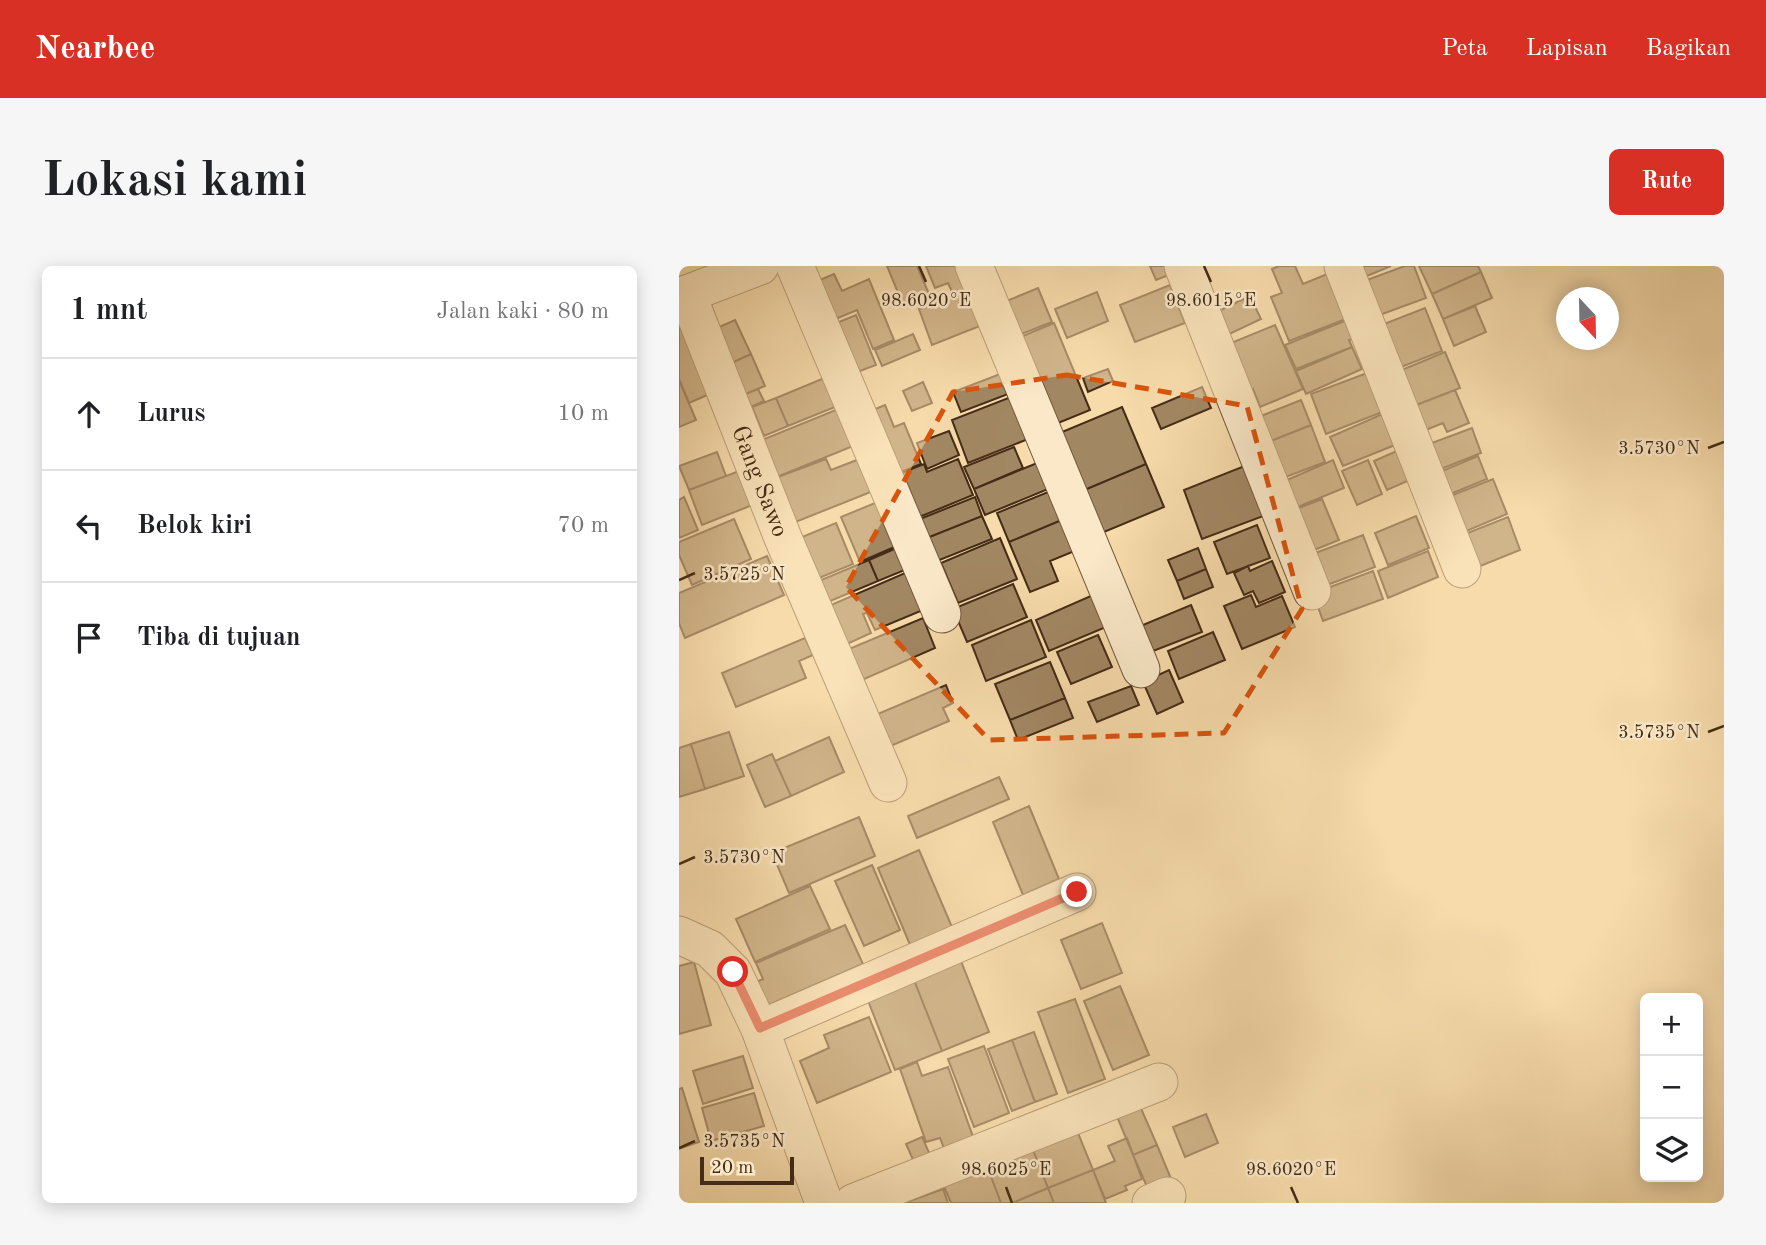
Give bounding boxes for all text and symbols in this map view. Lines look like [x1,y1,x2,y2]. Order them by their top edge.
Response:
text: Nearbee [35,33,155,66]
text: Peta [1441,37,1488,61]
text: Lapisan [1526,37,1608,61]
text: Bagikan [1646,37,1731,61]
button: Rute [1609,149,1724,215]
text: Lokasi kami [42,158,307,207]
north arrow [1556,287,1619,350]
text: 98.6020°E [881,292,971,310]
text: 98.6015°E [1166,292,1256,310]
text: 1 mnt [70,296,147,326]
text: Jalan kaki · 80 m [437,300,609,323]
icon: ahead [70,395,108,433]
text: Lurus [137,401,205,427]
text: 10 m [558,402,609,425]
street label: Gang Sawo [726,423,791,541]
text: 3.5730°N [1618,440,1700,458]
icon: left [70,507,108,545]
text: Belok kiri [137,513,252,539]
text: 70 m [558,514,609,537]
text: 3.5725°N [703,566,785,584]
icon: arrive [70,619,108,657]
text: Tiba di tujuan [137,625,301,651]
text: 3.5735°N [1618,724,1700,742]
text: 3.5730°N [703,849,785,867]
route end [1061,876,1092,907]
route start [717,956,748,987]
map controls [1640,993,1703,1182]
button: + [1640,993,1703,1056]
button: − [1640,1056,1703,1119]
button: layers [1640,1119,1703,1182]
text: 3.5735°N [703,1133,785,1151]
scale bar [700,1154,795,1186]
text: 20 m [711,1159,753,1178]
text: 98.6025°E [961,1161,1051,1179]
text: 98.6020°E [1246,1161,1336,1179]

